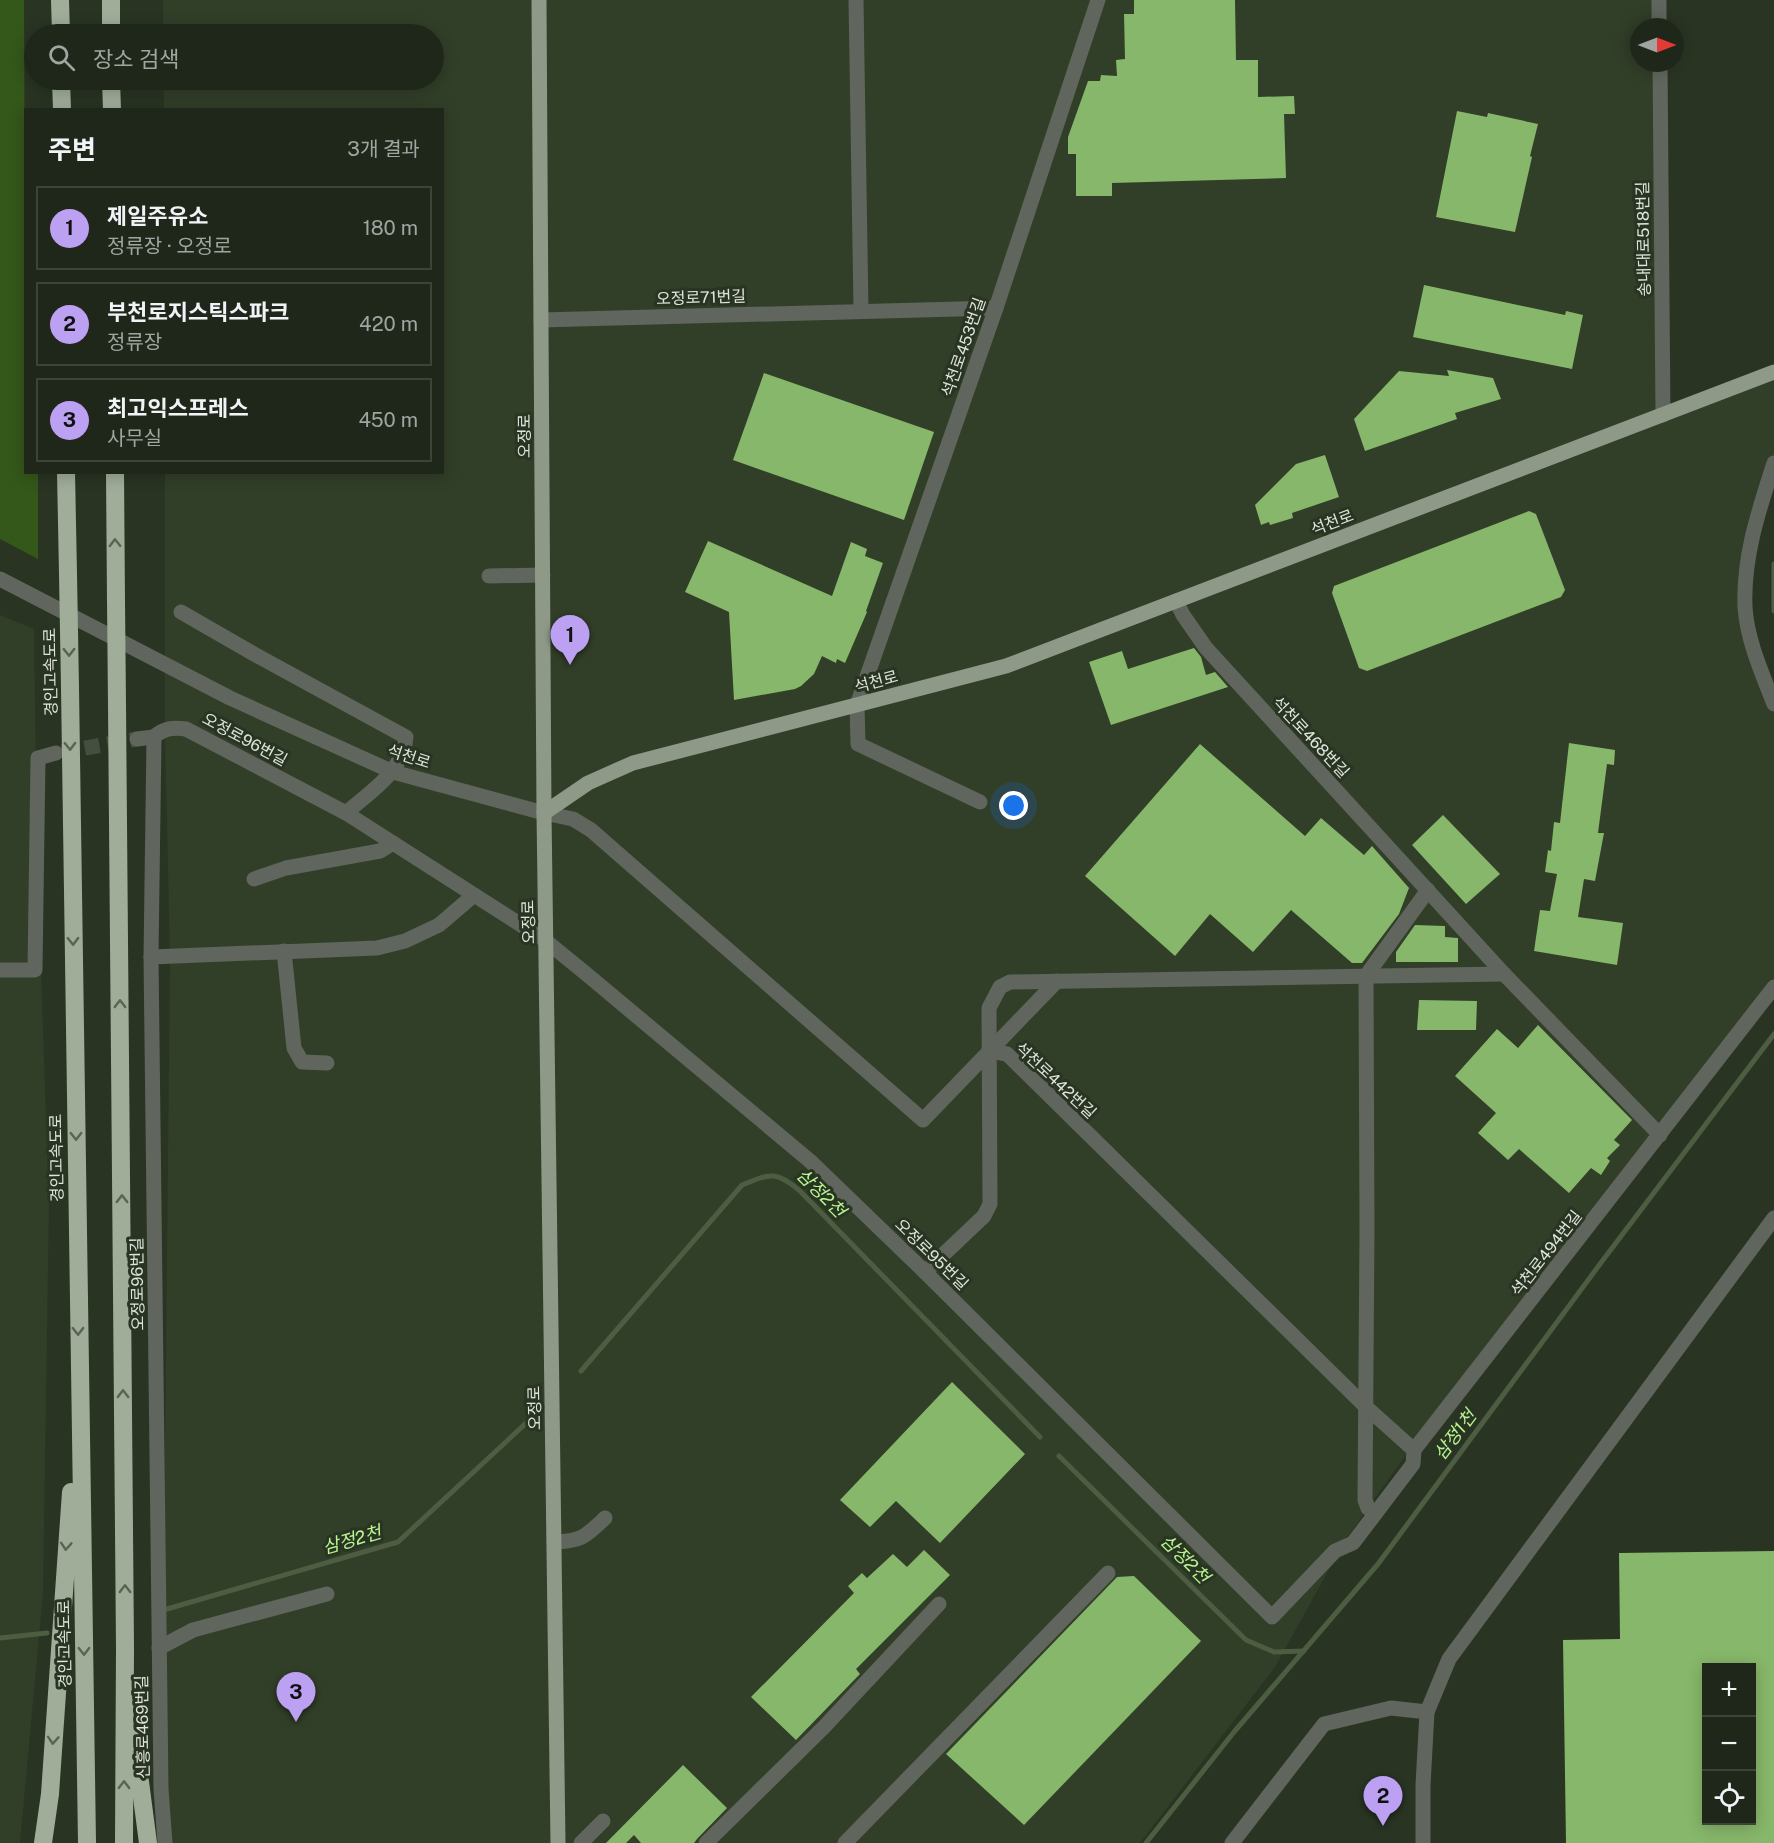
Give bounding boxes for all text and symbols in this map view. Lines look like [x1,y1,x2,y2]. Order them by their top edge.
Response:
north arrow [1630,18,1684,72]
search box [24,24,444,90]
icon: search [45,41,78,74]
text: 장소 검색 [93,46,179,72]
text: 주변 [48,134,96,165]
text: 3개 결과 [347,137,420,161]
street label: 송내대로518번길 [1633,181,1654,297]
text: 제일주유소 [107,203,208,229]
text: 1 [65,216,74,240]
text: 180 m [363,216,418,240]
text: 정류장 · 오정로 [107,234,232,258]
street label: 오정로71번길 [656,286,746,309]
street label: 석천로453번길 [938,295,989,399]
text: 부천로지스틱스파크 [107,299,289,325]
text: 2 [63,312,76,336]
text: 420 m [359,312,418,336]
text: 정류장 [107,330,162,354]
text: 최고익스프레스 [107,395,249,421]
text: 3 [63,408,76,432]
text: 450 m [358,408,418,432]
street label: 오정로 [515,414,534,458]
text: 사무실 [107,426,162,450]
street label: 석천로 [1308,506,1356,539]
one-way arrow [109,538,122,547]
pin: 1 [550,616,590,665]
street label: 경인고속도로 [40,627,61,716]
one-way arrow [63,647,75,656]
street label: 석천로 [852,667,900,696]
street label: 석천로468번길 [1268,693,1353,782]
street label: 오정로96번길 [199,709,290,770]
street label: 석천로 [385,741,433,772]
one-way arrow [64,742,77,751]
your location [999,791,1028,820]
street label: 오정로 [519,899,538,944]
one-way arrow [67,937,79,946]
one-way arrow [114,1000,126,1009]
street label: 석천로442번길 [1011,1038,1100,1123]
street label: 경인고속도로 [46,1113,67,1202]
one-way arrow [69,1132,82,1141]
water label: 삼정2천 [793,1164,852,1223]
one-way arrow [115,1195,128,1204]
street label: 석천로494번길 [1507,1207,1586,1300]
street label: 오정로95번길 [891,1215,972,1294]
street label: 오정로96번길 [127,1237,148,1331]
one-way arrow [72,1327,84,1336]
street label: 오정로 [525,1385,544,1430]
one-way arrow [117,1390,129,1399]
water label: 삼정1천 [1429,1404,1482,1464]
water label: 삼정2천 [320,1520,386,1558]
water label: 삼정2천 [1157,1530,1216,1589]
one-way arrow [60,1541,73,1550]
one-way arrow [119,1585,131,1594]
street label: 경인고속도로 [54,1599,75,1688]
one-way arrow [77,1647,90,1656]
map controls [1702,1663,1756,1825]
button: + [1702,1663,1756,1717]
pin: 3 [276,1672,316,1722]
street label: 신흥로469번길 [132,1675,153,1779]
button: − [1702,1717,1756,1771]
one-way arrow [47,1736,60,1745]
button: locate [1702,1771,1756,1825]
pin: 2 [1364,1776,1402,1826]
one-way arrow [118,1780,130,1789]

